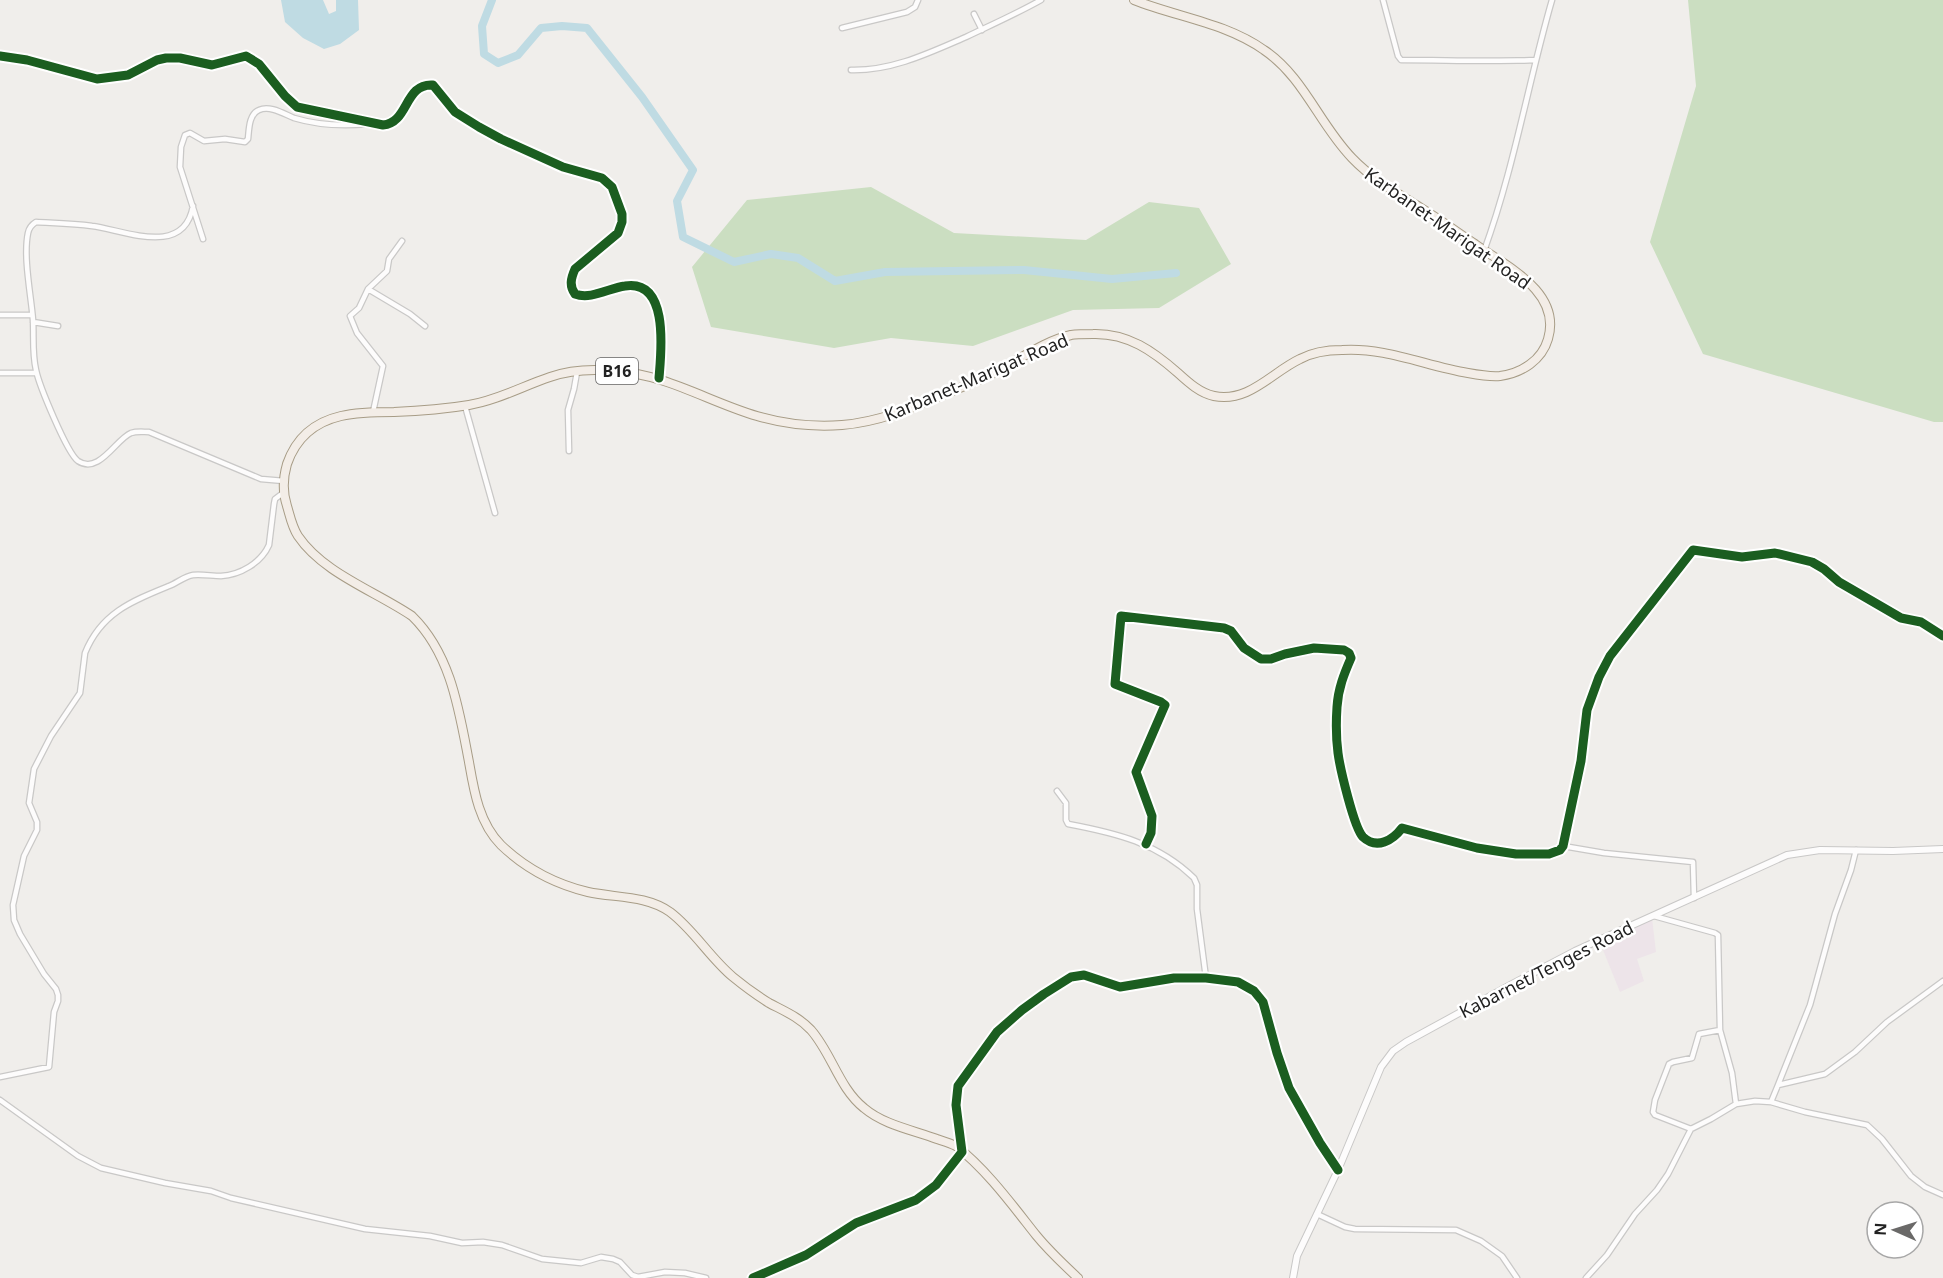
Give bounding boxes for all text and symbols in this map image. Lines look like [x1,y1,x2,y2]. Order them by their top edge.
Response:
street label: Karbanet-Marigat Road [1360,162,1536,294]
street label: Karbanet-Marigat Road [880,327,1072,427]
road number: B16 [596,358,638,384]
street label: Kabarnet/Tenges Road [1455,915,1637,1023]
north arrow [1865,1200,1925,1260]
text: N [1869,1222,1891,1236]

